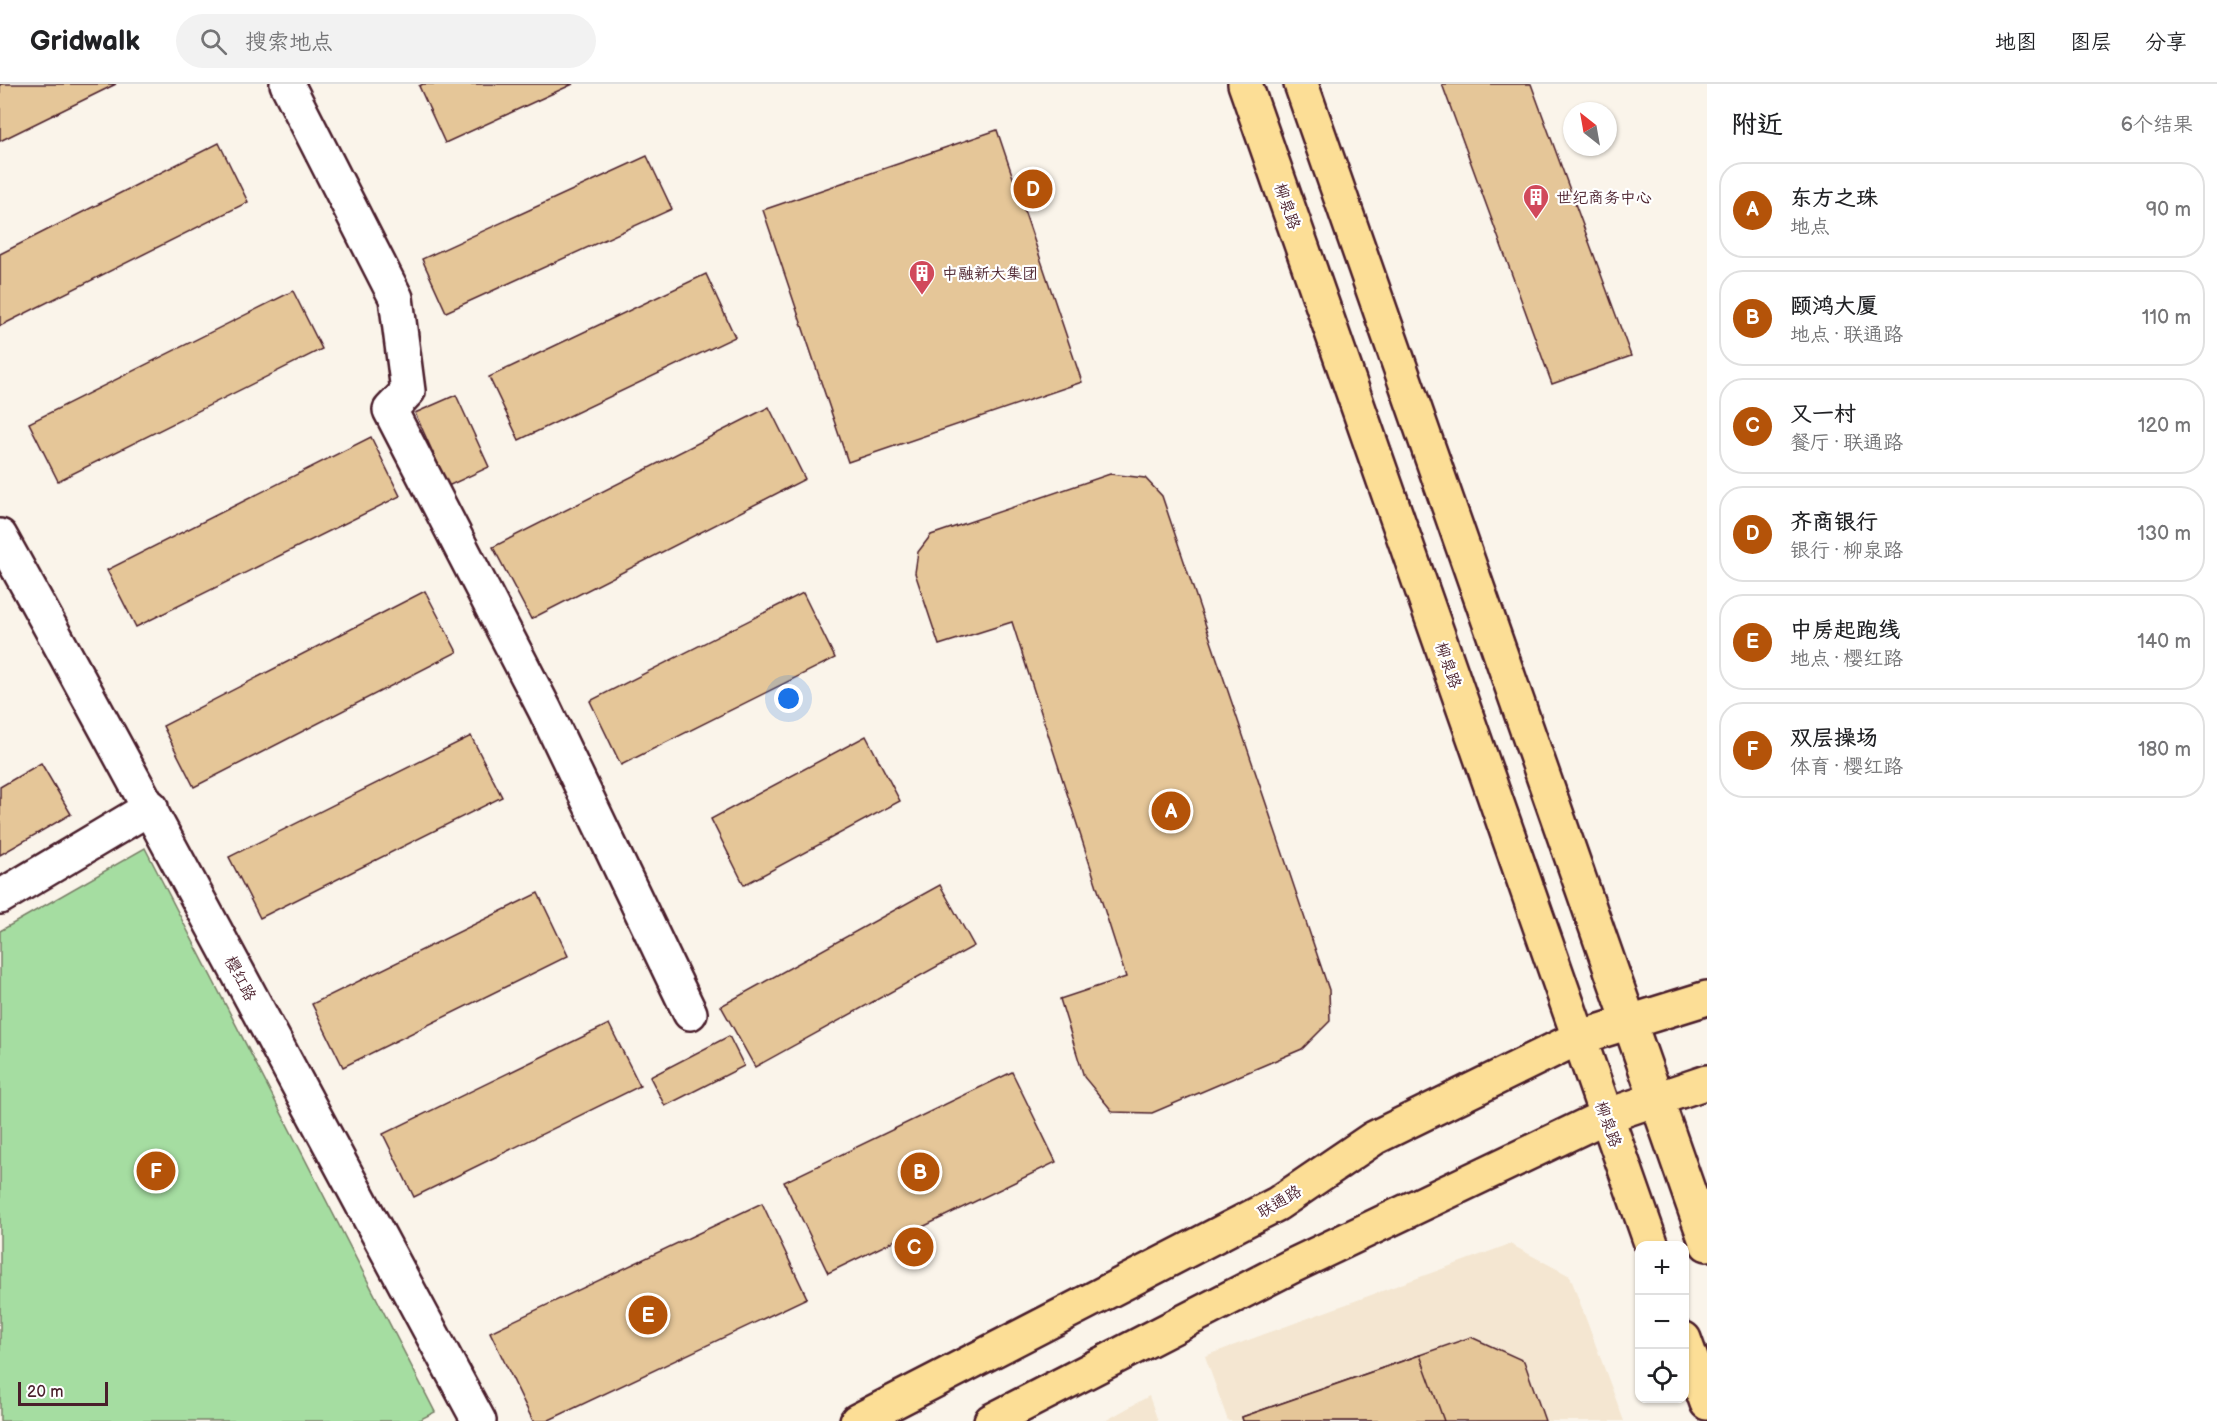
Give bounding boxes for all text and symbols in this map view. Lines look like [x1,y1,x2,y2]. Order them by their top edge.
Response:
search box [176,14,596,68]
text: Gridwalk [30,25,140,58]
icon: search [197,25,230,58]
text: 搜索地点 [245,29,333,56]
text: 地图 [1995,30,2037,55]
text: 图层 [2070,30,2112,55]
text: 分享 [2145,30,2187,55]
north arrow [1563,102,1617,156]
text: 附近 [1731,110,1783,141]
text: 6个结果 [2121,113,2193,137]
pin: D [1014,166,1052,212]
street label: 柳泉路 [1270,181,1303,232]
building icon: 世纪商务中心 [1521,182,1551,220]
text: 东方之珠 [1790,185,1878,212]
place label: 世纪商务中心 [1556,189,1652,208]
text: A [1746,198,1759,222]
text: 90 m [2146,198,2191,222]
text: 地点 [1790,215,1830,239]
building icon: 中融新大集团 [907,258,937,296]
place label: 中融新大集团 [942,265,1038,284]
text: 颐鸿大厦 [1790,293,1878,320]
text: B [1745,306,1760,330]
text: 110 m [2142,306,2191,330]
text: 地点 · 联通路 [1790,323,1903,347]
text: 又一村 [1790,401,1856,428]
text: C [1745,414,1760,438]
text: 120 m [2138,414,2191,438]
text: 餐厅 · 联通路 [1790,431,1903,455]
text: 齐商银行 [1790,509,1878,536]
text: D [1746,522,1759,546]
text: 130 m [2137,522,2191,546]
text: 银行 · 柳泉路 [1790,539,1903,563]
text: 中房起跑线 [1790,617,1900,644]
text: E [1746,630,1759,654]
text: 140 m [2137,630,2191,654]
street label: 柳泉路 [1431,640,1464,691]
text: 地点 · 樱红路 [1790,647,1903,671]
your location [774,684,803,713]
text: 双层操场 [1790,725,1878,752]
text: F [1746,738,1759,762]
text: 180 m [2138,738,2191,762]
text: 体育 · 樱红路 [1790,755,1903,779]
pin: A [1152,788,1190,834]
street label: 樱红路 [220,953,259,1004]
street label: 柳泉路 [1590,1099,1625,1150]
pin: F [136,1148,176,1194]
pin: B [900,1150,940,1194]
street label: 联通路 [1254,1182,1305,1223]
pin: C [894,1224,934,1270]
map controls [1635,1241,1689,1403]
button: + [1635,1241,1689,1295]
pin: E [628,1292,668,1338]
button: − [1635,1295,1689,1349]
button: locate [1635,1349,1689,1403]
scale bar [18,1379,108,1406]
text: 20 m [27,1383,63,1402]

